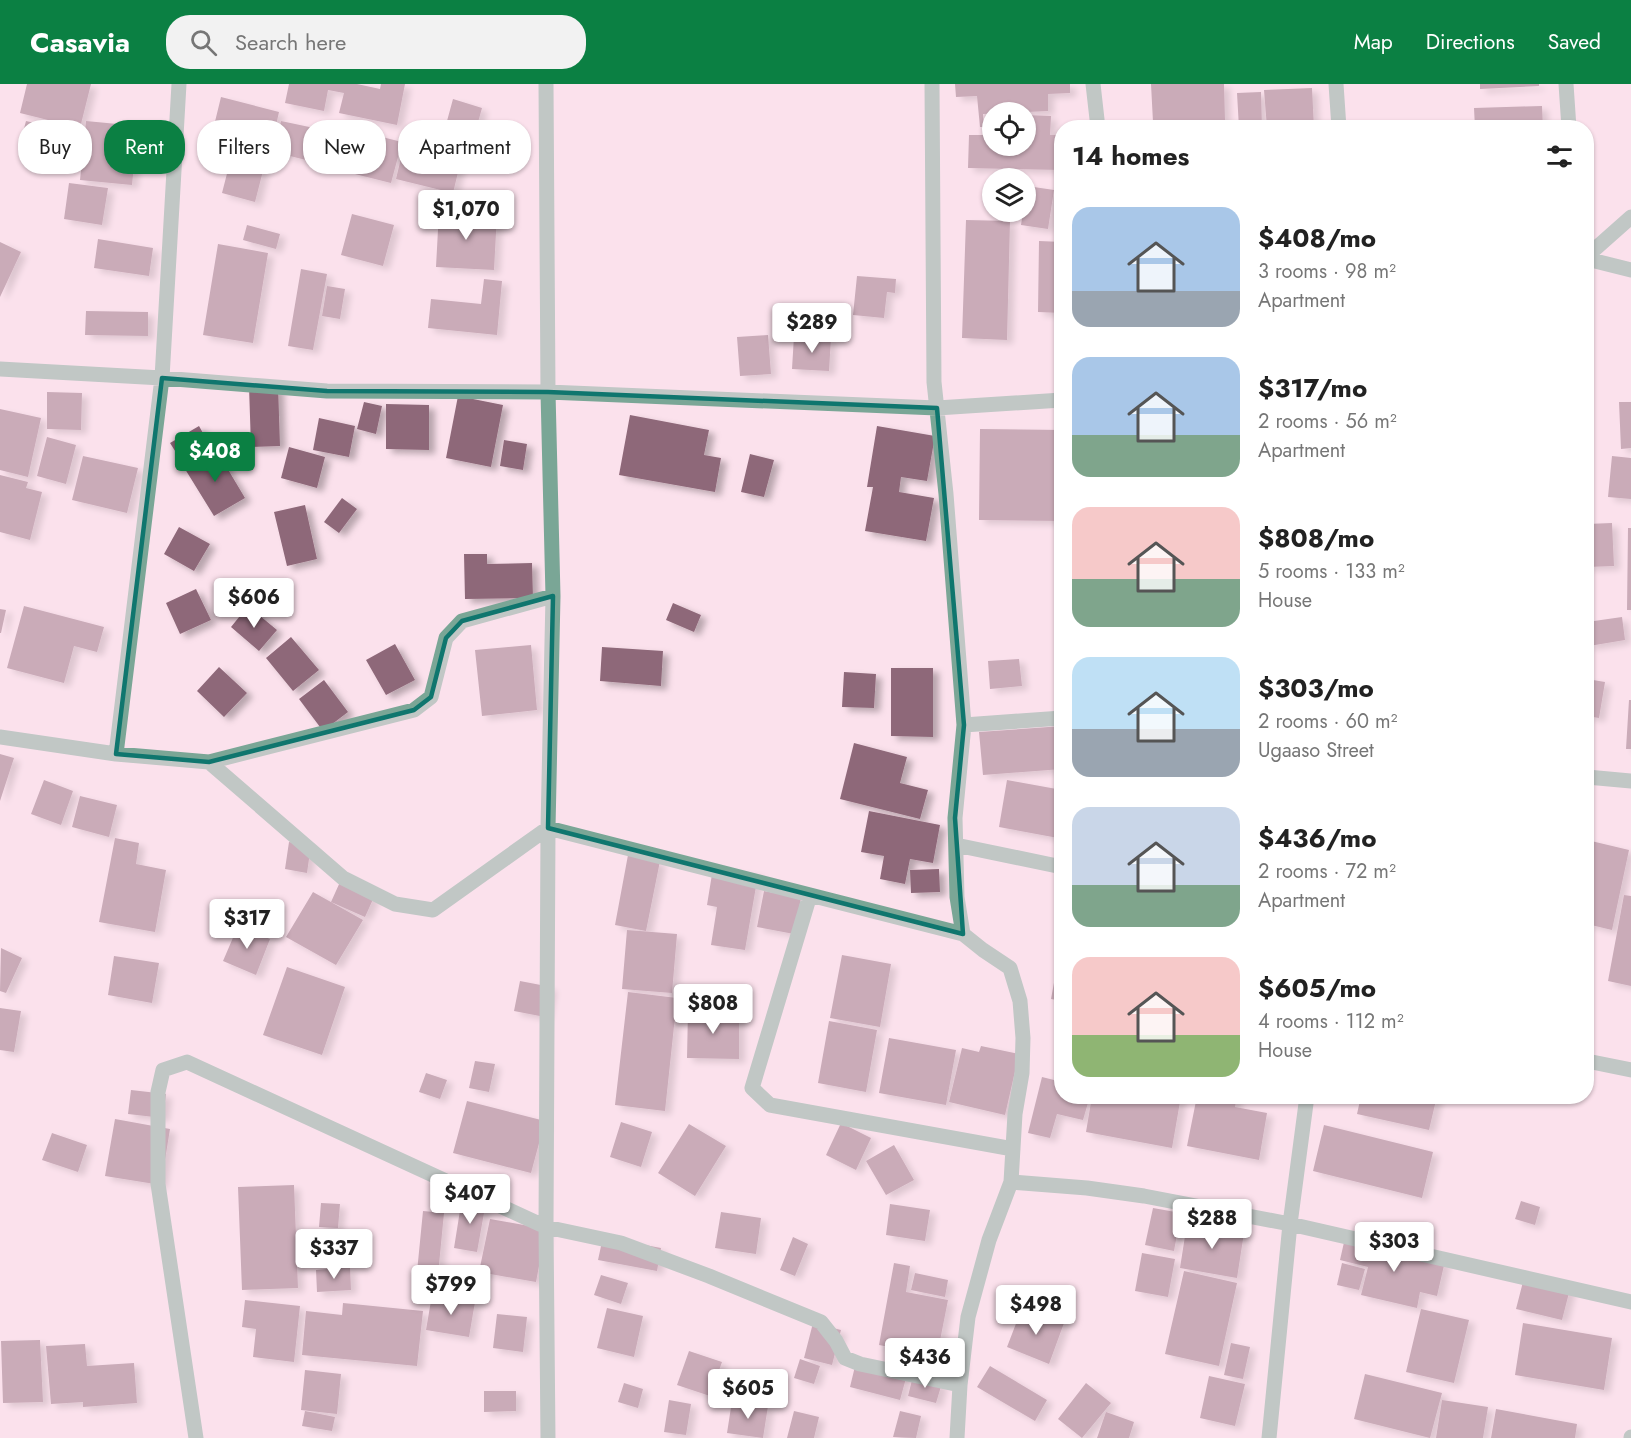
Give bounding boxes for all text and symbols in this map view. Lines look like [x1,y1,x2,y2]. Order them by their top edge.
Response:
search box [166,15,586,69]
text: Casavia [30,22,130,63]
icon: search [187,26,220,59]
text: Search here [235,26,346,58]
text: Map [1354,27,1393,57]
text: Directions [1426,27,1515,57]
text: Saved [1548,27,1601,57]
map controls [982,102,1036,222]
button: locate [982,102,1036,156]
chip: Buy [18,120,92,174]
chip: Rent [104,120,185,174]
chip: Filters [197,120,291,174]
chip: New [303,120,386,174]
chip: Apartment [398,120,531,174]
text: 14 homes [1072,137,1189,175]
icon: filters [1543,140,1576,173]
button: layers [982,168,1036,222]
pin: $1,070 [417,190,515,241]
text: $1,070 [432,195,500,224]
text: $408/mo [1258,219,1376,257]
icon: home [1120,231,1192,303]
text: 3 rooms · 98 m² [1258,257,1396,286]
text: Apartment [1258,286,1345,315]
pin: $289 [776,303,848,354]
text: $289 [786,308,838,337]
text: $317/mo [1258,369,1367,407]
icon: home [1120,381,1192,453]
text: 2 rooms · 56 m² [1258,407,1397,436]
pin: $408 [179,432,251,483]
text: Apartment [1258,436,1345,465]
text: $408 [189,437,241,466]
text: $808/mo [1258,519,1374,557]
icon: home [1120,531,1192,603]
text: 5 rooms · 133 m² [1258,557,1405,586]
pin: $606 [218,578,290,629]
text: $606 [228,583,280,612]
text: House [1258,586,1312,615]
text: $303/mo [1258,669,1374,707]
icon: home [1120,681,1192,753]
text: 2 rooms · 60 m² [1258,707,1397,736]
text: Ugaaso Street [1258,736,1374,765]
text: $436/mo [1258,819,1377,857]
icon: home [1120,831,1192,903]
text: 2 rooms · 72 m² [1258,857,1396,886]
text: Apartment [1258,886,1345,915]
pin: $317 [211,899,283,950]
text: $317 [223,904,271,933]
text: $605/mo [1258,969,1376,1007]
icon: home [1120,981,1192,1053]
pin: $808 [677,984,749,1035]
text: $808 [688,989,738,1018]
text: 4 rooms · 112 m² [1258,1007,1404,1036]
text: House [1258,1036,1312,1065]
pin: $407 [434,1174,506,1225]
text: $407 [444,1179,496,1208]
pin: $288 [1176,1199,1248,1250]
text: $288 [1187,1204,1237,1233]
pin: $303 [1358,1222,1430,1273]
text: $303 [1369,1227,1419,1256]
pin: $337 [298,1229,370,1280]
text: $337 [309,1234,359,1263]
pin: $799 [415,1265,487,1316]
text: $799 [425,1270,477,1299]
pin: $498 [1000,1285,1072,1336]
text: $498 [1010,1290,1062,1319]
pin: $436 [889,1338,961,1389]
text: $436 [899,1343,951,1372]
pin: $605 [712,1369,784,1420]
text: $605 [722,1374,774,1403]

